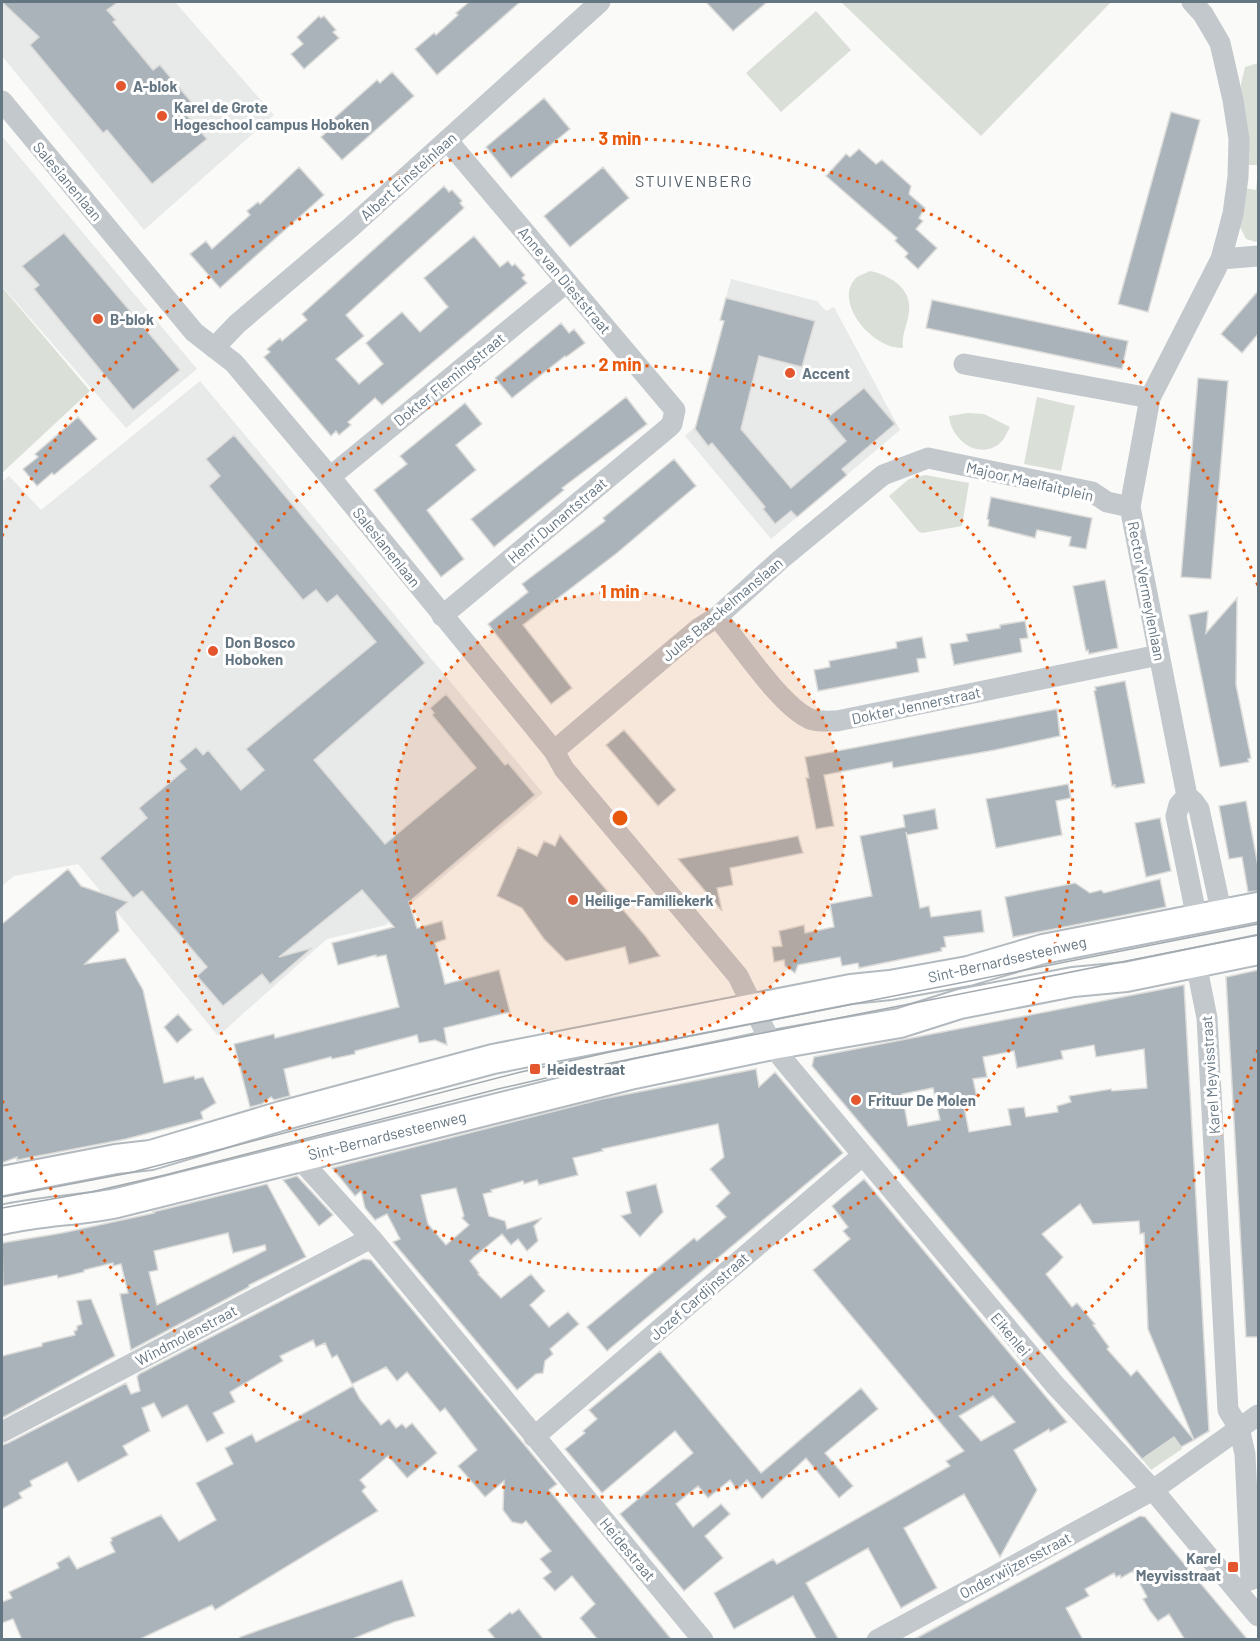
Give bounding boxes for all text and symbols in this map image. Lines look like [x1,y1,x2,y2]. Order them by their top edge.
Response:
place label: A-blok [133,77,177,95]
marker: A-blok [114,79,128,93]
place label: Karel de Grote Hogeschool campus Hoboken [174,98,369,133]
marker: Karel de Grote Hogeschool campus Hoboken [155,109,169,123]
text: 3 min [599,127,641,149]
street label: Albert Einsteinlaan [356,128,460,224]
street label: Salesianenlaan [30,138,106,224]
district label: STUIVENBERG [635,171,753,190]
street label: Anne van Dieststraat [515,223,615,337]
place label: B-blok [110,310,154,328]
marker: B-blok [91,312,105,326]
street label: Dokter Flemingstraat [390,329,508,429]
text: 2 min [598,353,642,375]
place label: Accent [802,364,850,382]
marker: Accent [783,366,797,380]
street label: Majoor Maelfaitplein [964,458,1096,504]
street label: Henri Dunantstraat [504,473,610,567]
street label: Salesianenlaan [349,504,425,590]
street label: Rector Vermeylenlaan [1125,520,1169,662]
street label: Jules Baeckelmanslaan [658,553,786,665]
text: 1 min [600,580,640,602]
place label: Don Bosco Hoboken [225,633,295,668]
marker: Don Bosco Hoboken [206,644,220,658]
street label: Dokter Jennerstraat [850,683,982,727]
centre of rings [610,808,630,828]
place label: Heilige-Familiekerk [585,891,713,909]
marker: Heilige-Familiekerk [566,893,580,907]
street label: Sint-Bernardsesteenweg [926,932,1088,986]
street label: Karel Meyvisstraat [1197,1015,1223,1135]
place label: Heidestraat [547,1060,626,1078]
marker: Heidestraat [528,1062,542,1076]
place label: Frituur De Molen [868,1091,976,1109]
marker: Frituur De Molen [849,1093,863,1107]
street label: Sint-Bernardsesteenweg [306,1107,468,1163]
street label: Jozef Cardijnstraat [646,1248,752,1344]
street label: Windmolenstraat [132,1301,240,1369]
street label: Eikenlei [988,1308,1034,1360]
street label: Heidestraat [597,1514,659,1584]
street label: Onderwijzersstraat [956,1528,1074,1602]
place label: Karel Meyvisstraat [1136,1549,1221,1584]
marker: Karel Meyvisstraat [1226,1560,1240,1574]

